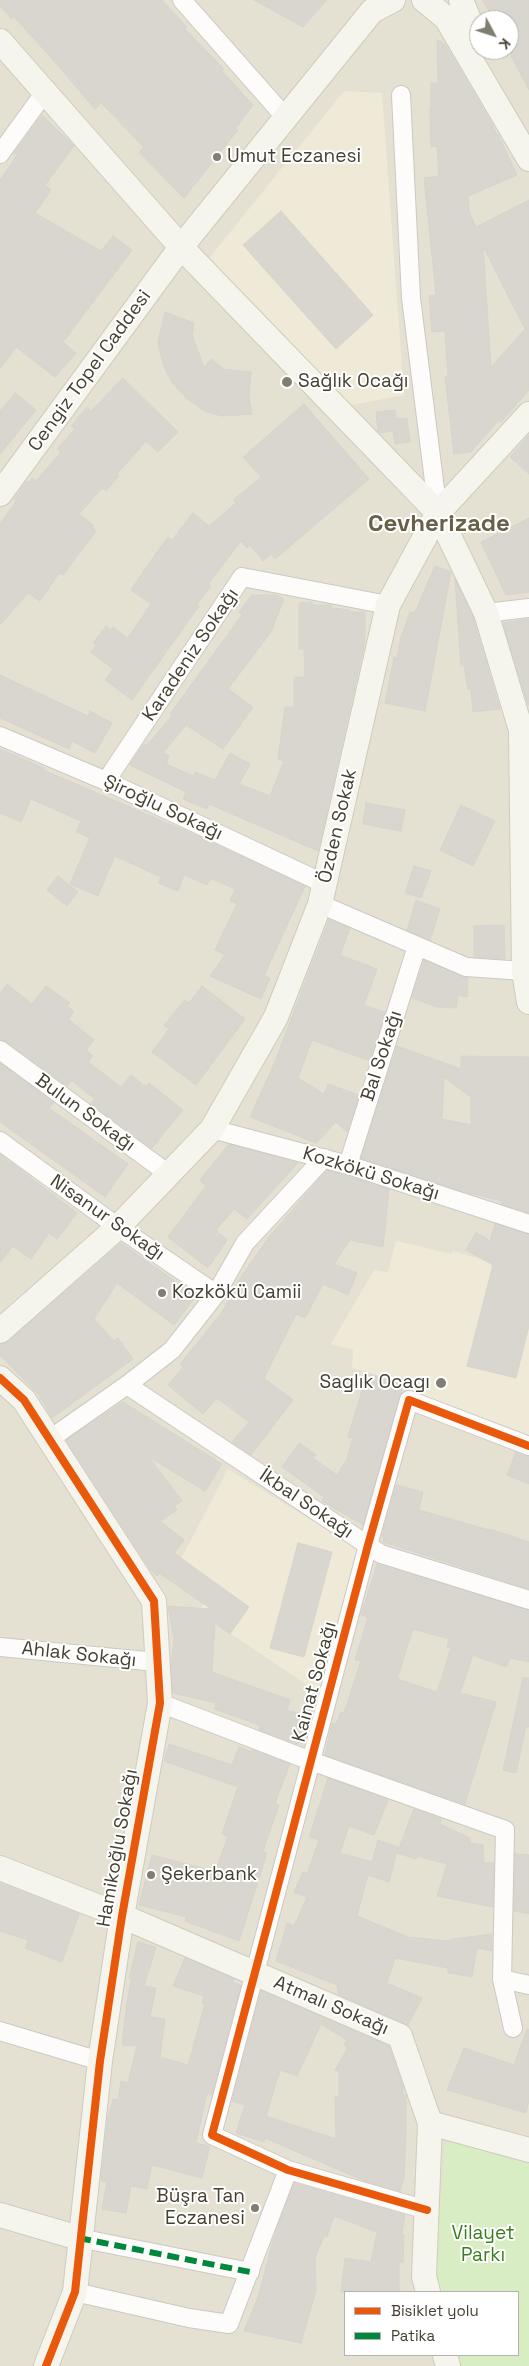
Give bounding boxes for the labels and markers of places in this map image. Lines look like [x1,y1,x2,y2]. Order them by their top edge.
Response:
place label: Umut Eczanesi [227,146,361,168]
marker: Umut Eczanesi [211,151,223,163]
place label: Sağlık Ocağı [298,371,409,393]
marker: Sağlık Ocağı [280,375,294,389]
place label: Kozkökü Camii [172,1282,301,1304]
marker: Kozkökü Camii [156,1287,168,1299]
place label: Saglık Ocagı [319,1372,430,1394]
marker: Saglık Ocagı [434,1376,448,1390]
place label: Şekerbank [161,1864,257,1886]
marker: Şekerbank [145,1869,157,1881]
place label: Büşra Tan Eczanesi [156,2186,245,2230]
marker: Büşra Tan Eczanesi [249,2202,261,2214]

